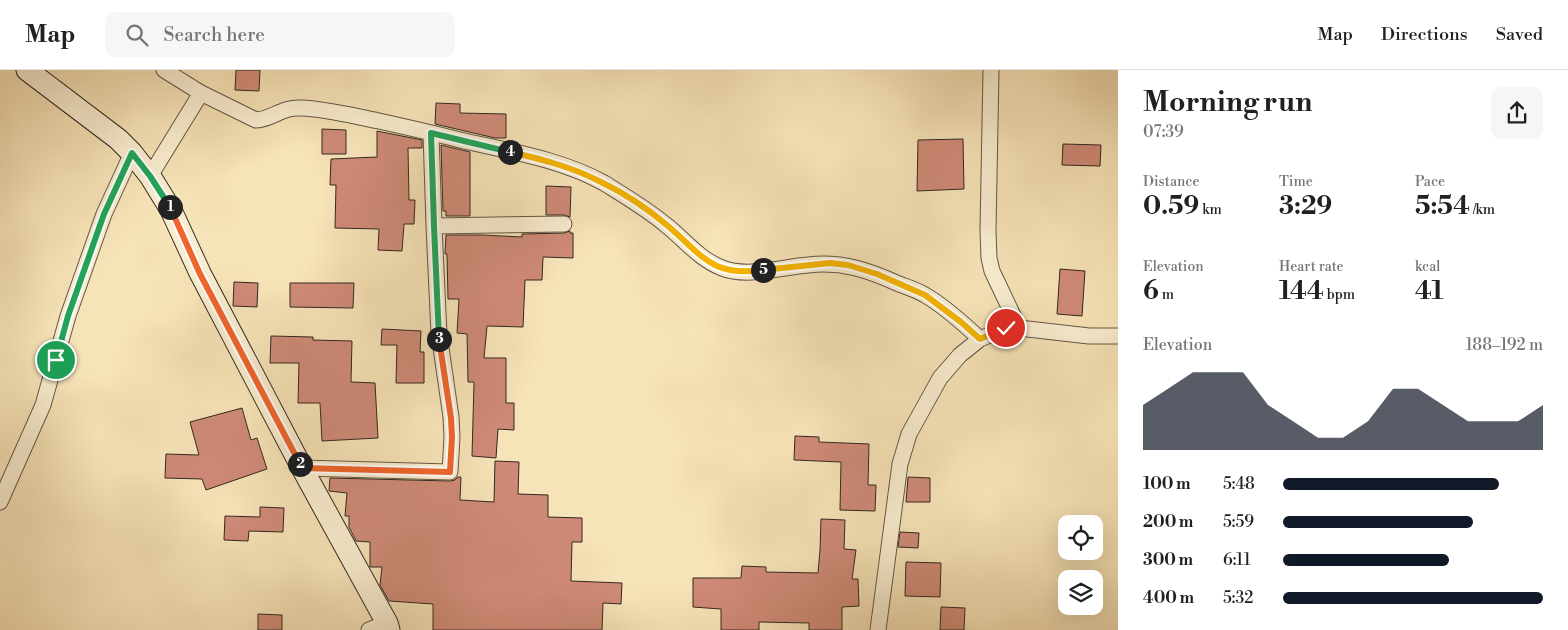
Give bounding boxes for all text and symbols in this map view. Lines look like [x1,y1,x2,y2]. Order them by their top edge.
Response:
search box [105,12,455,57]
text: Map [25,20,75,50]
icon: search [123,21,151,49]
text: Search here [163,23,265,47]
text: Map [1317,23,1353,46]
text: Directions [1381,23,1468,46]
text: Saved [1496,23,1543,46]
text: Morning run [1143,85,1312,120]
button: share [1491,87,1543,139]
text: 07:39 [1143,122,1184,142]
pin: 4 [498,140,522,164]
text: 4 [506,143,515,161]
text: Distance [1143,173,1200,191]
text: Time [1279,173,1313,191]
text: Pace [1415,173,1445,191]
text: 0.59 [1143,191,1199,222]
text: 3:29 [1279,191,1332,222]
text: 5:54 [1415,191,1470,222]
pin: 1 [158,194,182,220]
text: 1 [167,198,174,216]
text: km [1199,201,1222,219]
text: /km [1470,201,1495,219]
pin: 5 [750,258,776,282]
text: Elevation [1143,258,1204,276]
text: Heart rate [1279,258,1344,276]
text: kcal [1415,258,1440,276]
text: 5 [759,261,768,279]
text: 6 [1143,276,1159,307]
text: 144 [1279,276,1324,307]
text: 41 [1415,276,1443,307]
text: m [1159,286,1174,304]
text: bpm [1324,286,1355,304]
pin [985,307,1027,349]
icon: check [992,314,1020,342]
pin: 3 [426,326,452,352]
text: 3 [435,330,444,348]
text: Elevation [1143,335,1212,355]
text: 188–192 m [1466,335,1543,355]
pin [35,339,77,381]
icon: arrive [42,346,70,374]
pin: 2 [288,452,312,476]
text: 2 [296,455,305,473]
text: 100 m [1143,474,1191,494]
text: 5:48 [1223,474,1255,494]
text: 200 m [1143,512,1193,532]
text: 5:59 [1223,512,1254,532]
map controls [1058,515,1103,615]
button: locate [1058,515,1103,560]
text: 300 m [1143,550,1193,570]
text: 6:11 [1223,550,1251,570]
button: layers [1058,570,1103,615]
text: 400 m [1143,588,1194,608]
text: 5:32 [1223,588,1253,608]

